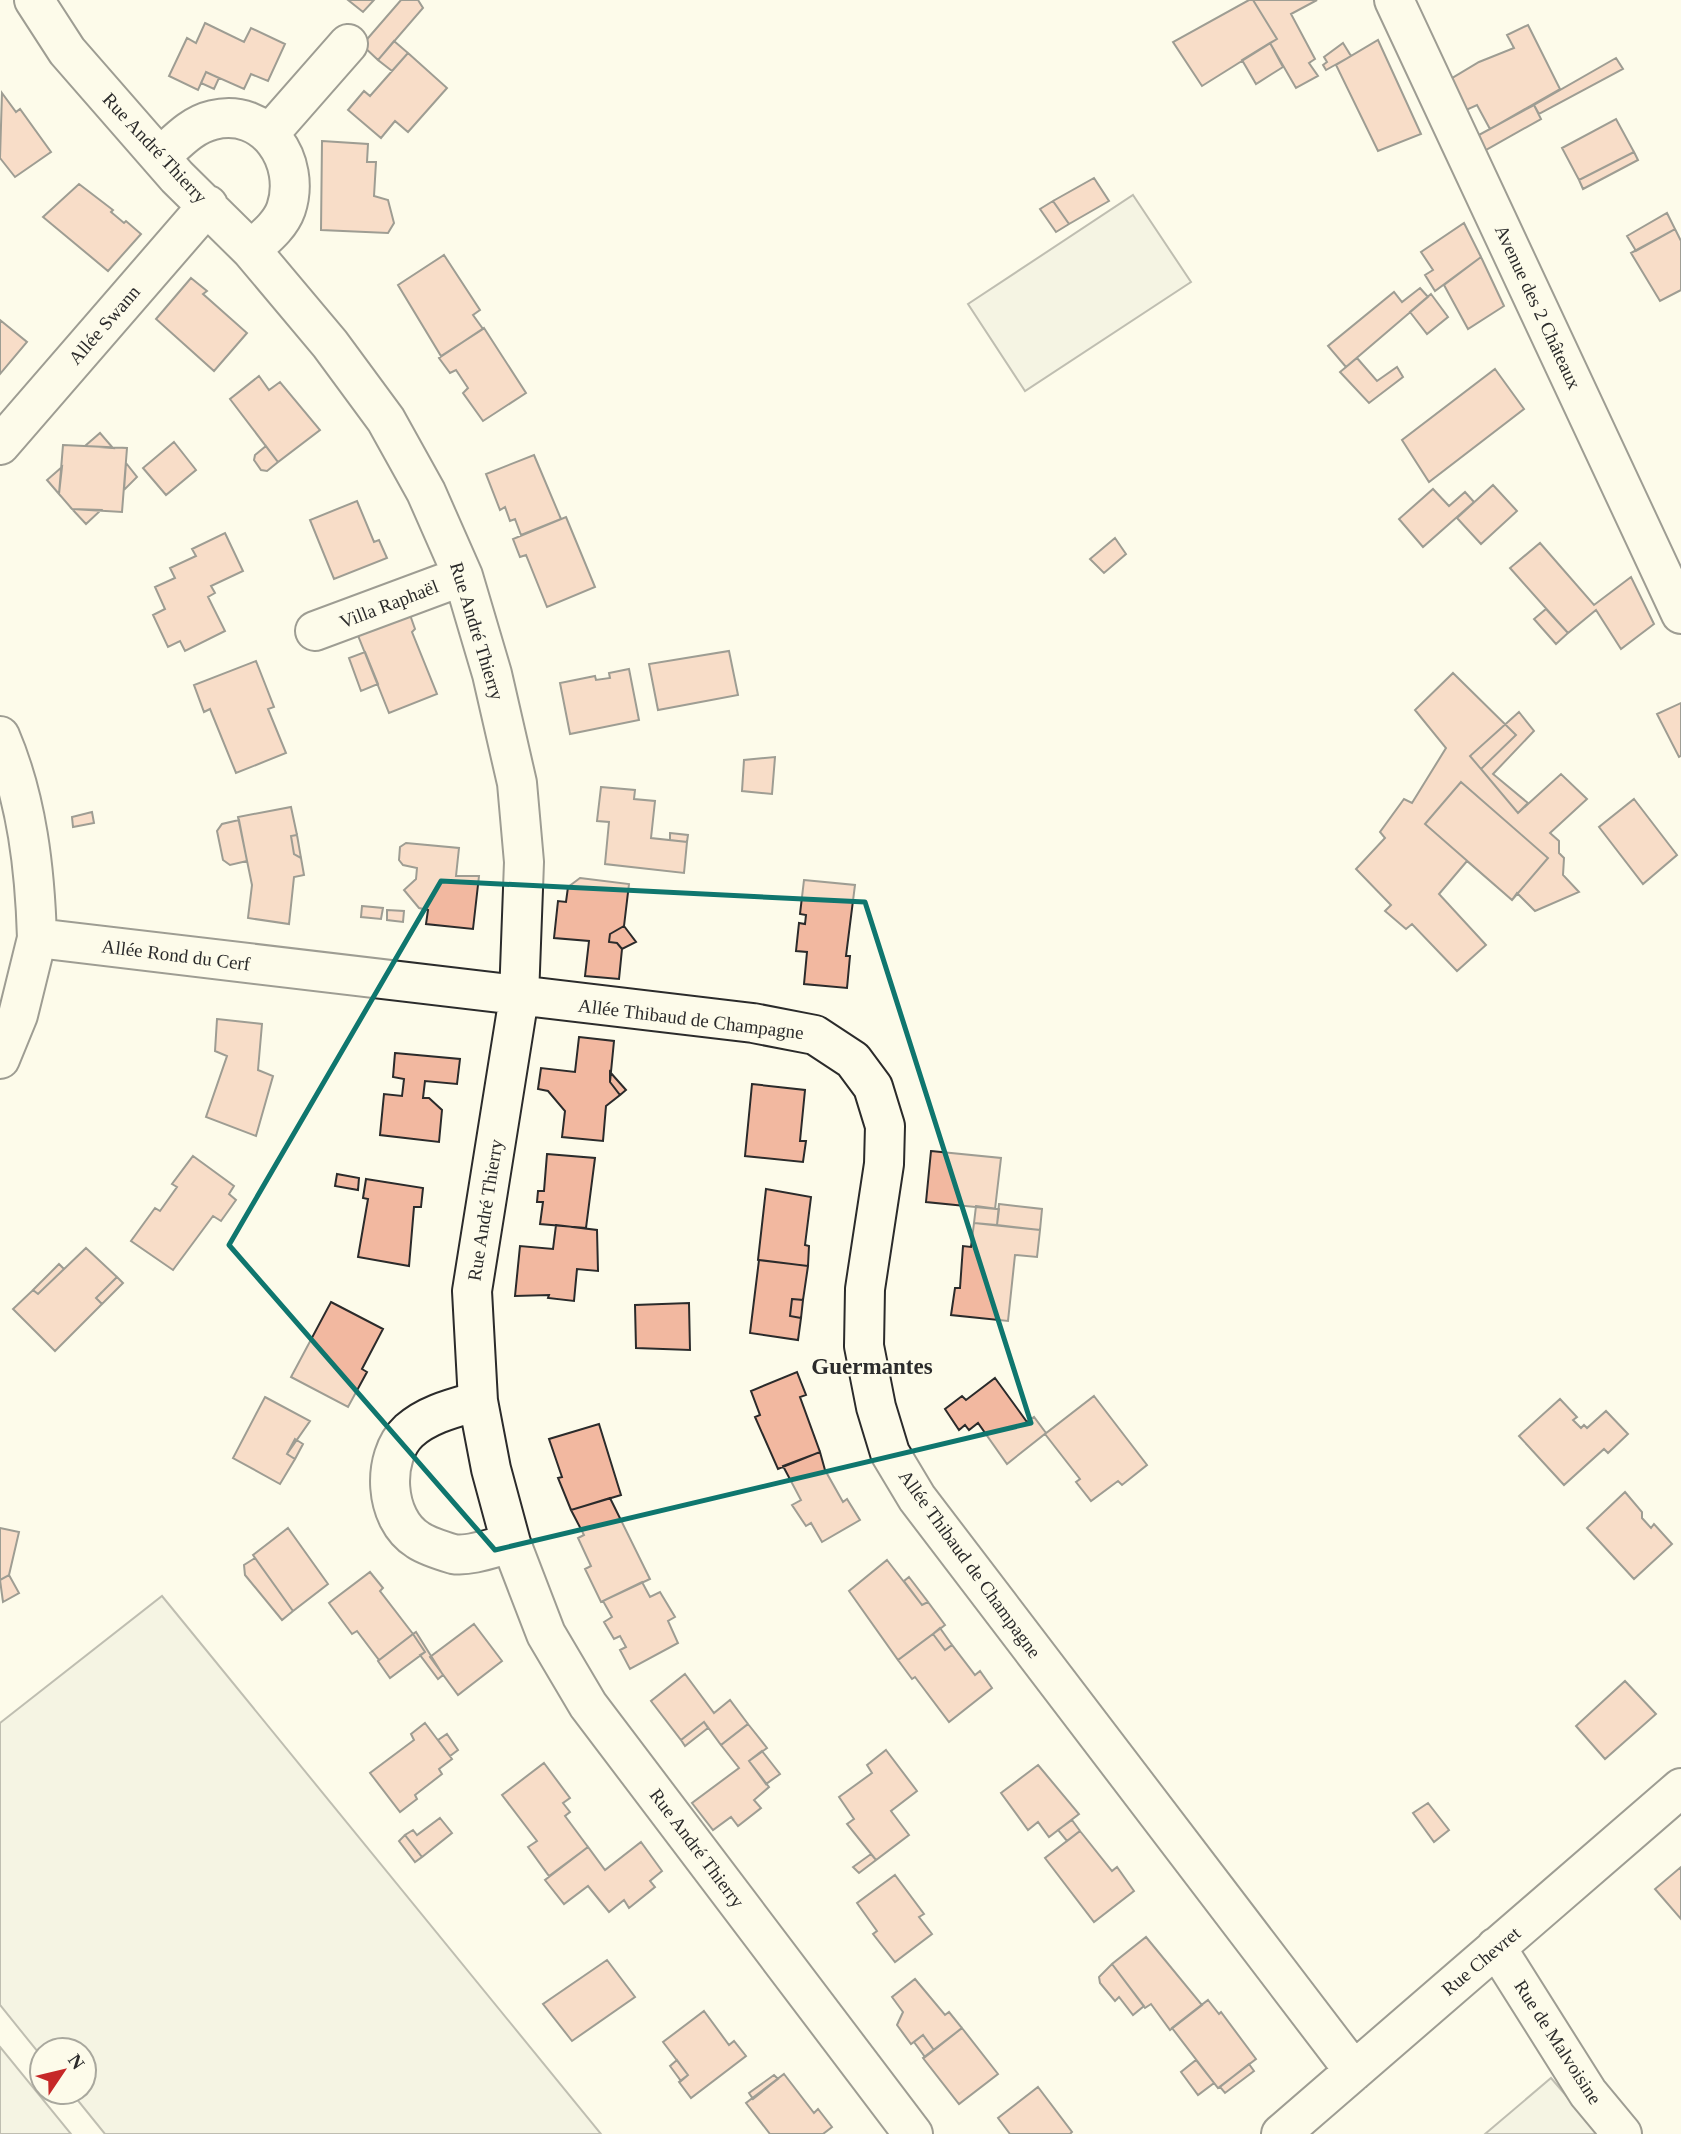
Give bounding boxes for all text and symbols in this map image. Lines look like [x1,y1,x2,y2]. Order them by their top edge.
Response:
street label: Rue André Thierry [98,88,212,208]
street label: Avenue des 2 Châteaux [1491,222,1585,393]
street label: Allée Swann [64,281,144,369]
street label: Rue André Thierry [446,559,508,703]
street label: Villa Raphaël [337,576,441,632]
street label: Allée Rond du Cerf [101,935,252,975]
street label: Allée Thibaud de Champagne [577,995,805,1043]
street label: Rue André Thierry [463,1137,507,1282]
district label: Guermantes [811,1354,933,1379]
street label: Allée Thibaud de Champagne [895,1466,1045,1662]
street label: Rue André Thierry [646,1785,749,1912]
street label: Rue Chevret [1438,1922,1525,2000]
street label: Rue de Malvoisine [1510,1976,1606,2108]
north arrow [28,2036,98,2106]
text: N [64,2050,89,2073]

